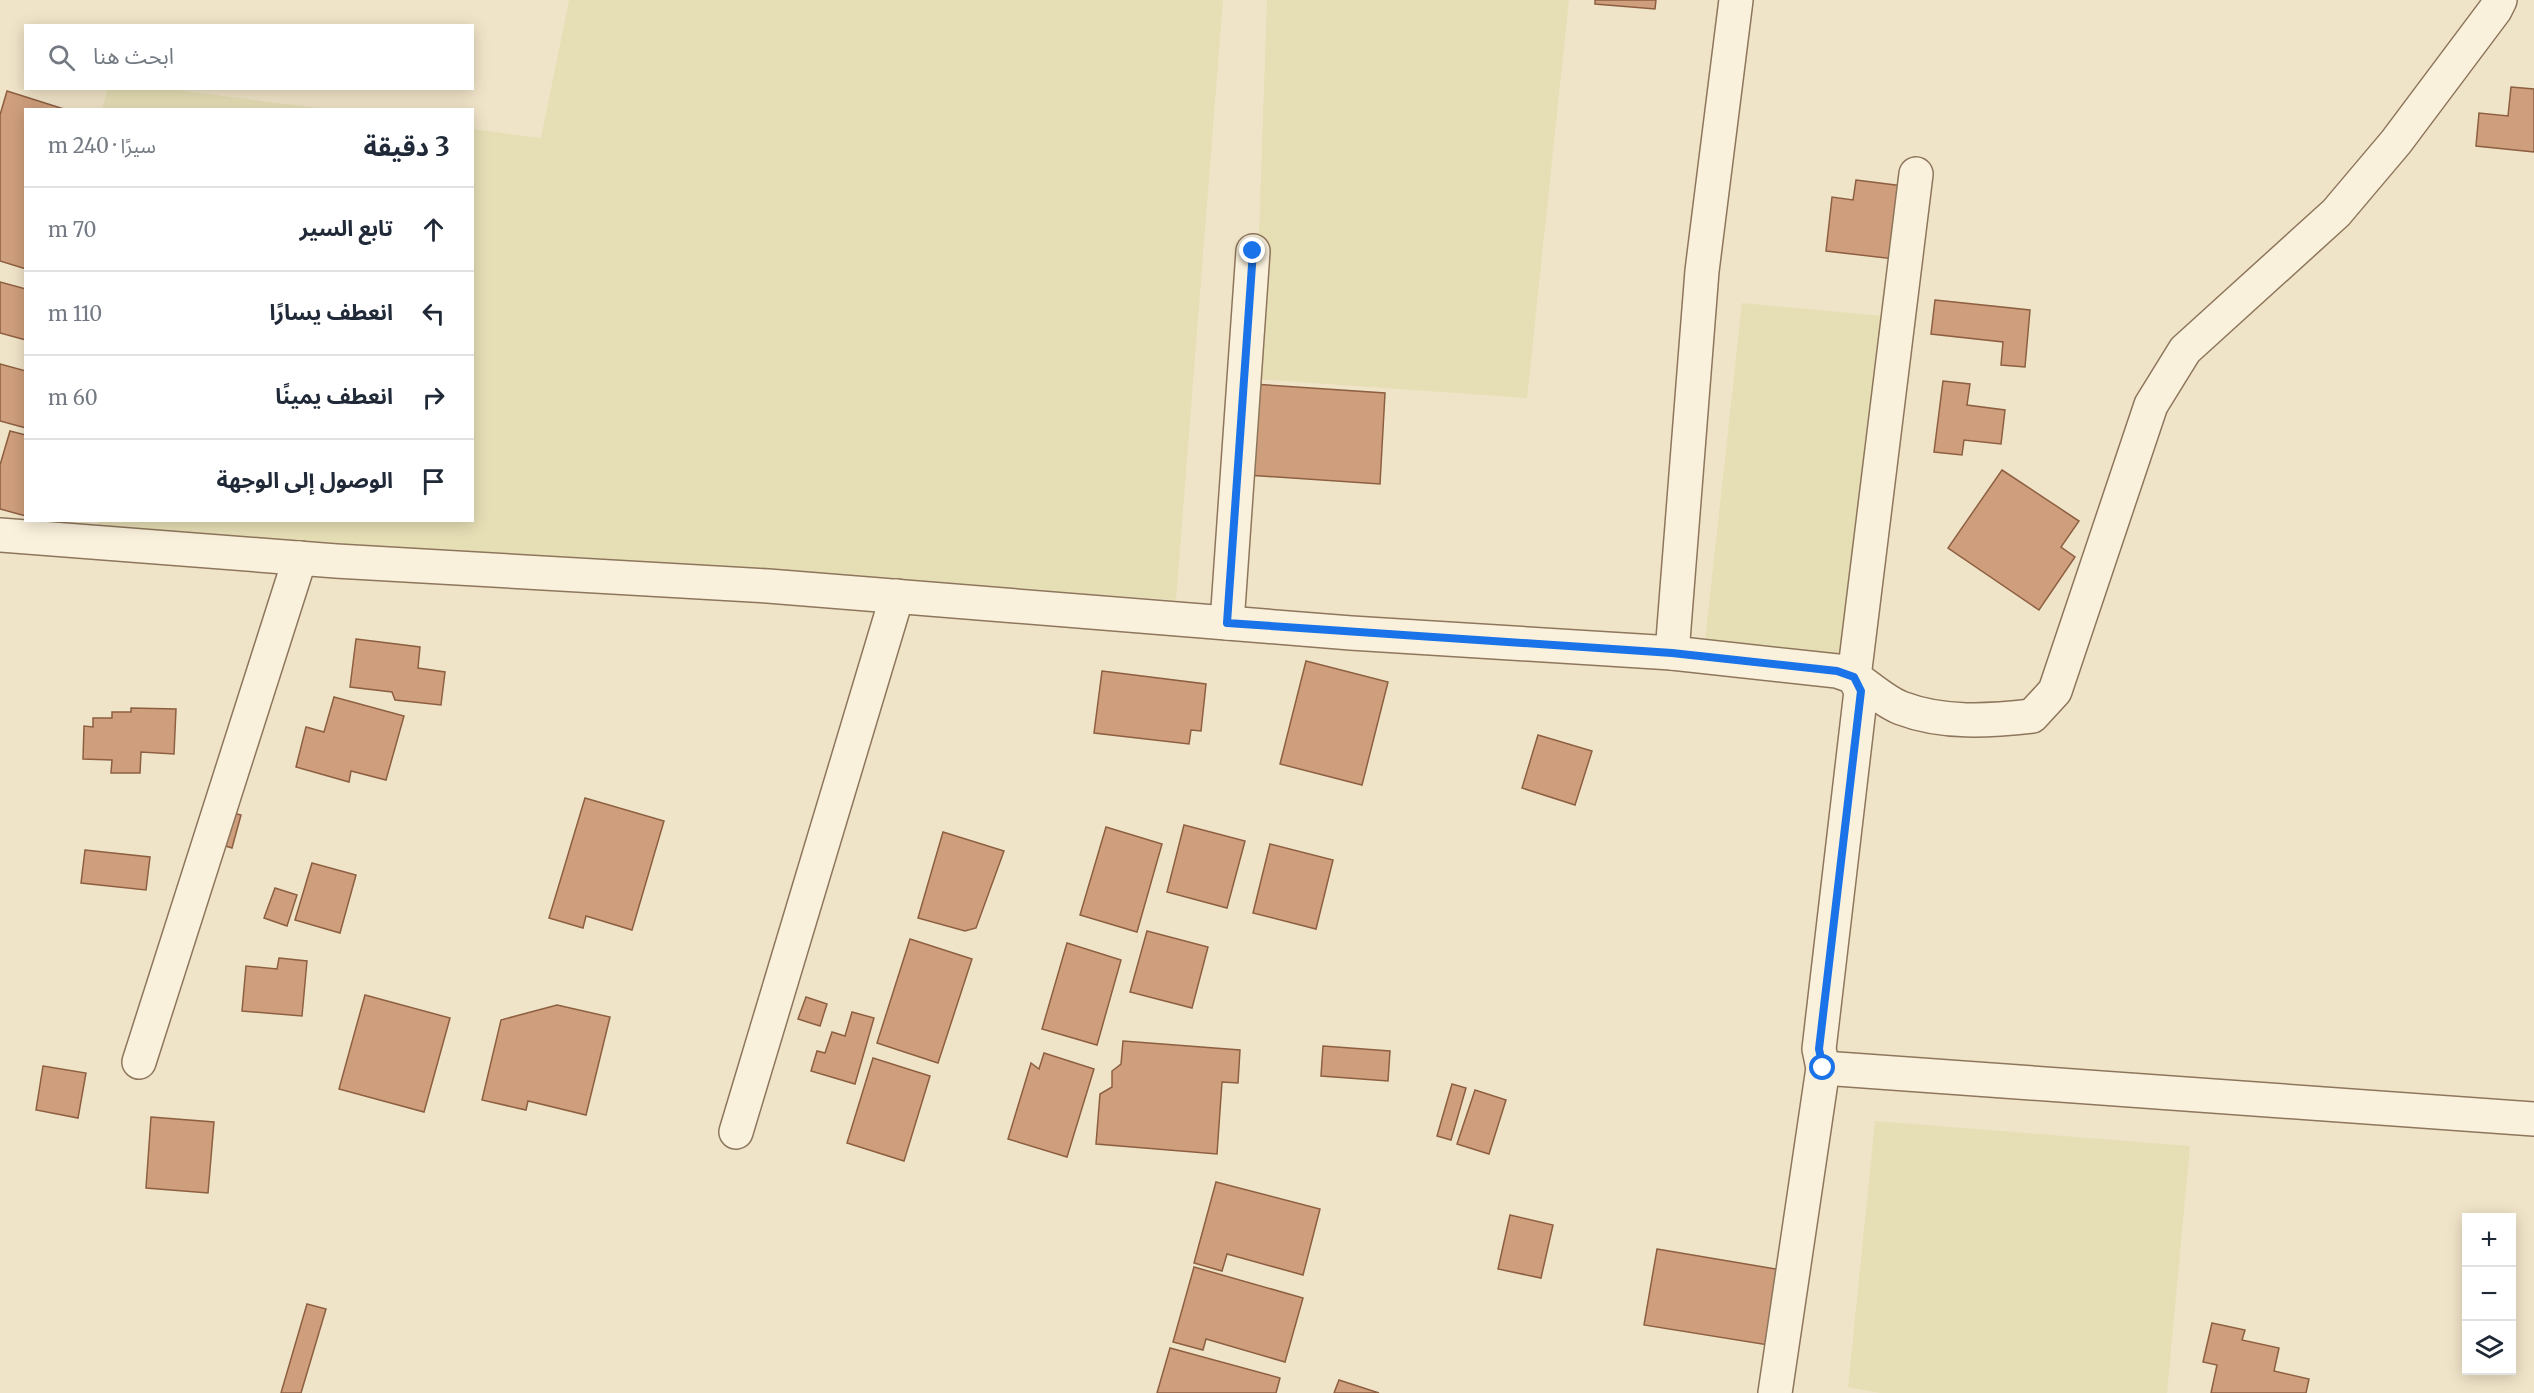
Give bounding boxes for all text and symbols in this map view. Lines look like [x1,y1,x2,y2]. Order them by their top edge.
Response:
search box [24,24,474,90]
icon: search [45,41,78,74]
text: ابحث هنا [93,42,174,70]
text: 3 دقيقة [364,130,450,163]
text: سيرًا · 240 m [48,133,156,158]
icon: ahead [417,213,450,246]
text: تابع السير [300,214,393,242]
text: 70 m [48,217,96,242]
route end [1239,237,1265,263]
icon: left [417,297,450,330]
text: انعطف يسارًا [270,298,393,326]
text: 110 m [48,301,102,326]
icon: right [417,381,450,414]
text: انعطف يمينًا [275,382,393,410]
text: 60 m [48,385,98,410]
icon: arrive [417,465,450,498]
text: الوصول إلى الوجهة [216,466,393,494]
route start [1809,1054,1835,1080]
map controls [2462,1213,2516,1375]
button: + [2462,1213,2516,1267]
button: − [2462,1267,2516,1321]
button: layers [2462,1321,2516,1375]

